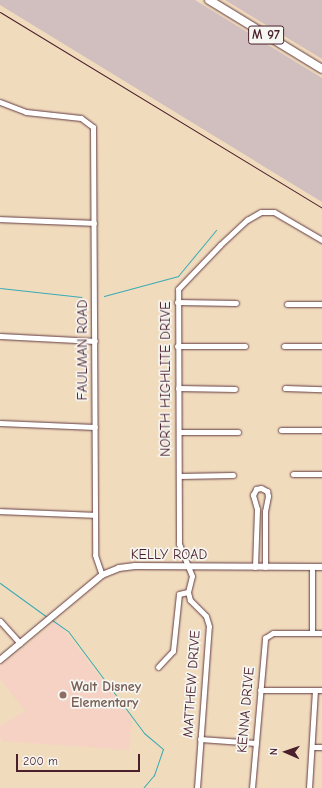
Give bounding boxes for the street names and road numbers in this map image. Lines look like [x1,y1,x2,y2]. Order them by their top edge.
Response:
road number: M 97 [248,24,284,46]
street label: FAULMAN ROAD [75,300,91,400]
street label: NORTH HIGHLITE DRIVE [158,301,174,457]
street label: KELLY ROAD [131,547,207,563]
street label: MATTHEW DRIVE [180,630,204,738]
street label: KENNA DRIVE [234,666,258,754]

